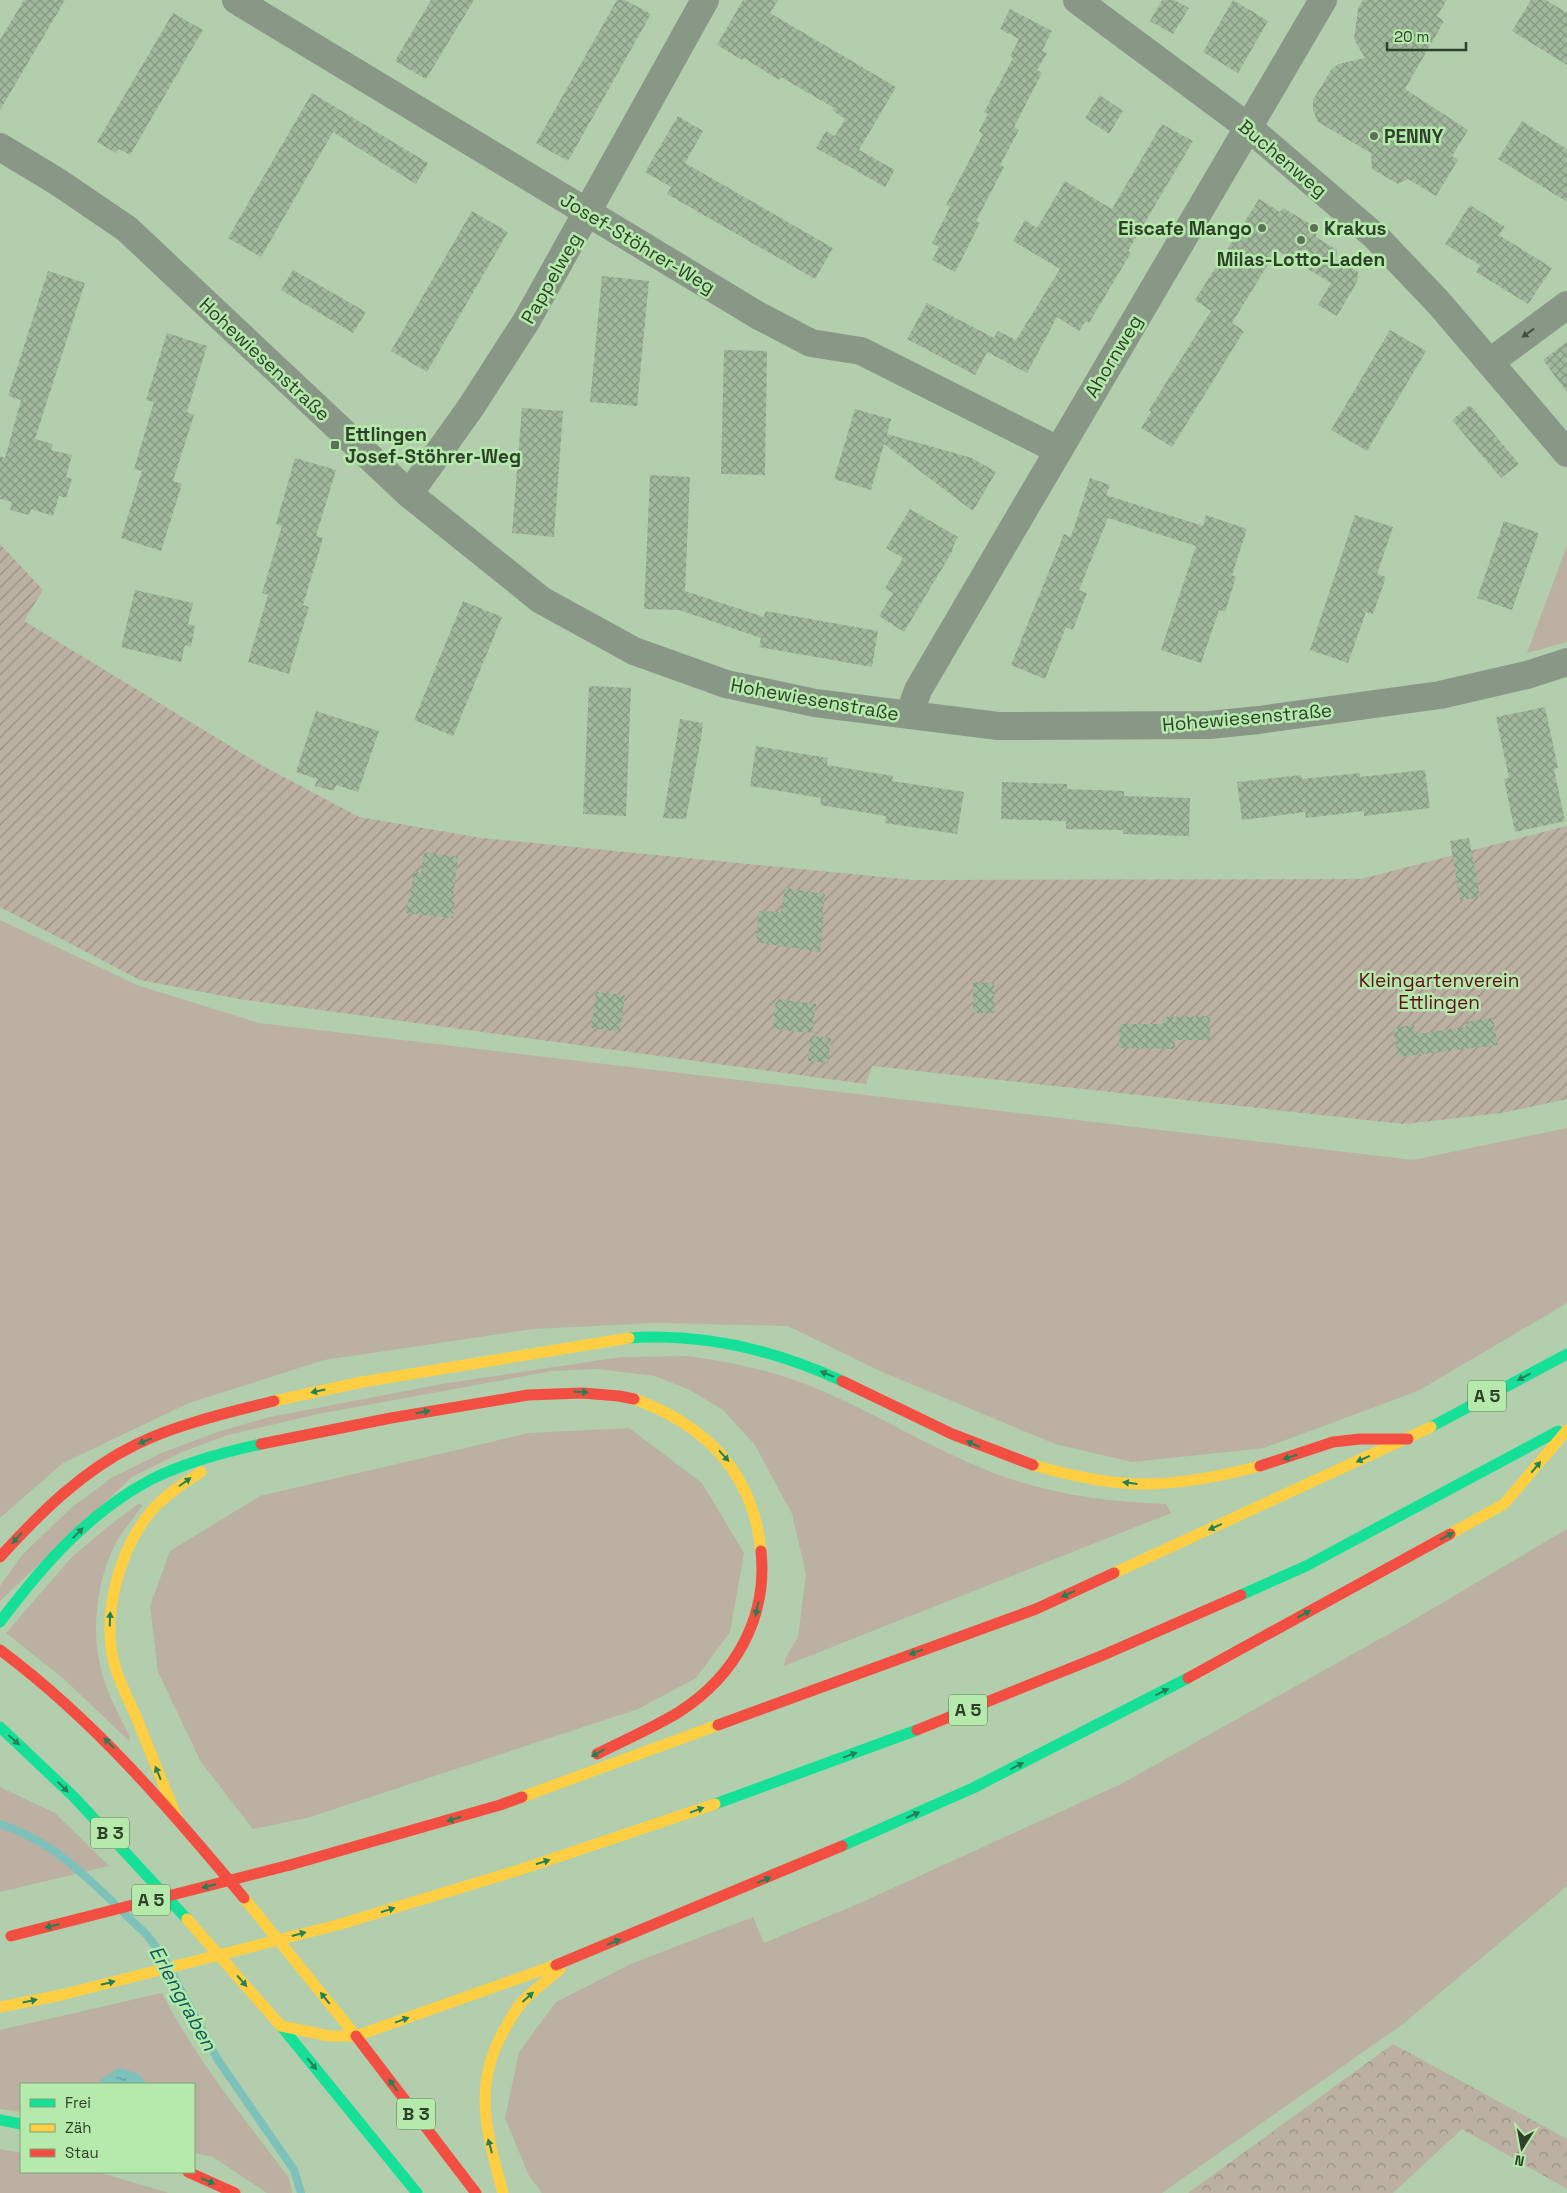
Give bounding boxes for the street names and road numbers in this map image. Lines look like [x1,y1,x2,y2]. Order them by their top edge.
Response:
street label: Buchenweg [1233,114,1332,203]
street label: Josef-Stöhrer-Weg [556,187,720,300]
street label: Pappelweg [515,228,588,328]
street label: Hohewiesenstraße [194,292,336,427]
street label: Ahornweg [1079,310,1148,402]
street label: Hohewiesenstraße [729,672,901,727]
street label: Hohewiesenstraße [1161,698,1333,737]
road number: A 5 [1468,1380,1506,1412]
road number: A 5 [949,1694,987,1726]
road number: B 3 [91,1818,129,1849]
road number: A 5 [132,1884,170,1916]
road number: B 3 [397,2098,435,2130]

